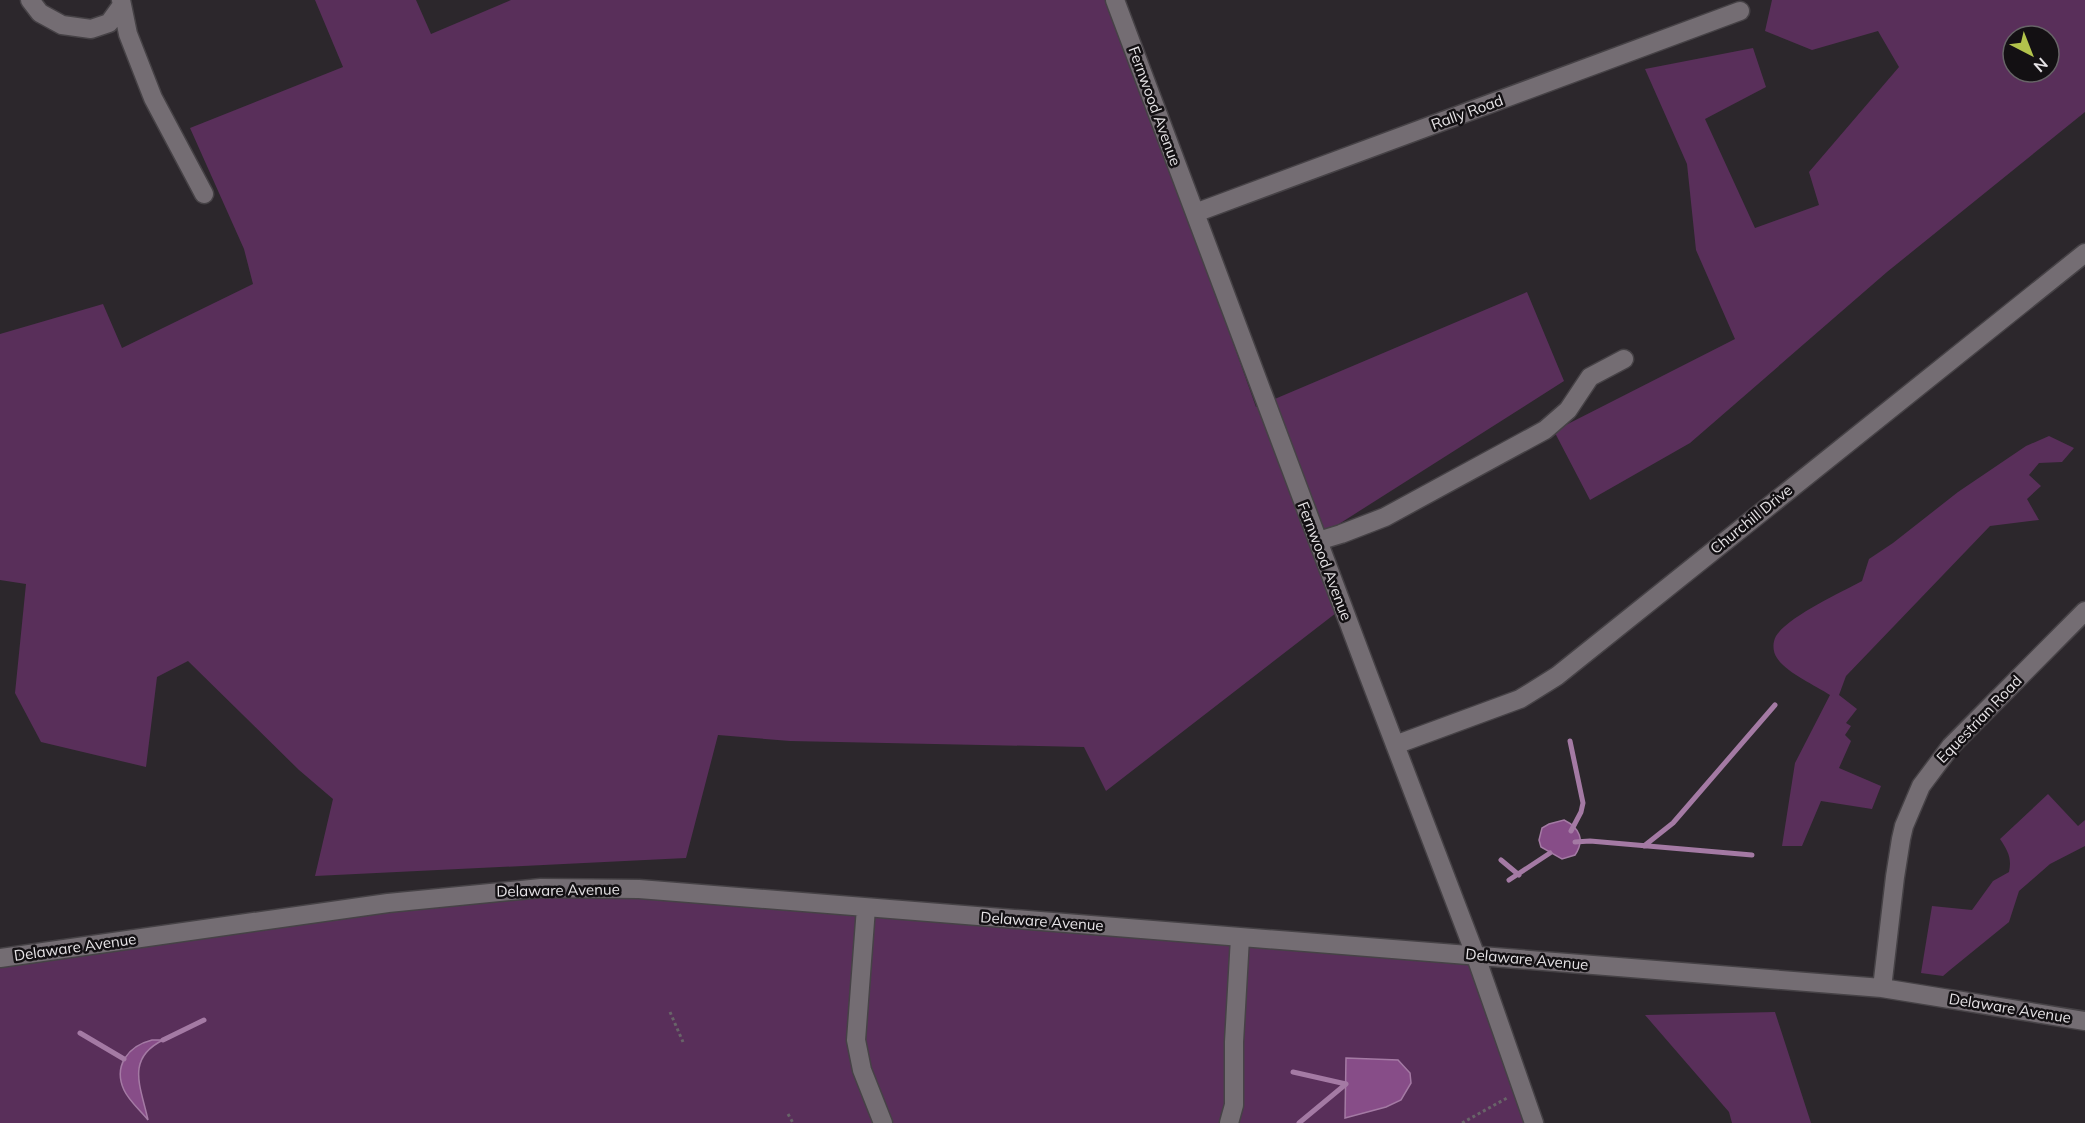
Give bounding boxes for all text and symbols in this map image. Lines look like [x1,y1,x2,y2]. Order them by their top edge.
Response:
north arrow [2001,24,2061,84]
street label: Fernwood Avenue [1125,44,1185,168]
text: N [2030,54,2052,77]
street label: Rally Road [1428,90,1506,134]
street label: Churchill Drive [1706,480,1796,558]
street label: Fernwood Avenue [1294,499,1356,623]
street label: Equestrian Road [1932,671,2026,767]
street label: Delaware Avenue [496,879,620,901]
street label: Delaware Avenue [980,907,1104,935]
street label: Delaware Avenue [13,929,137,965]
street label: Delaware Avenue [1465,944,1589,974]
street label: Delaware Avenue [1948,989,2072,1027]

